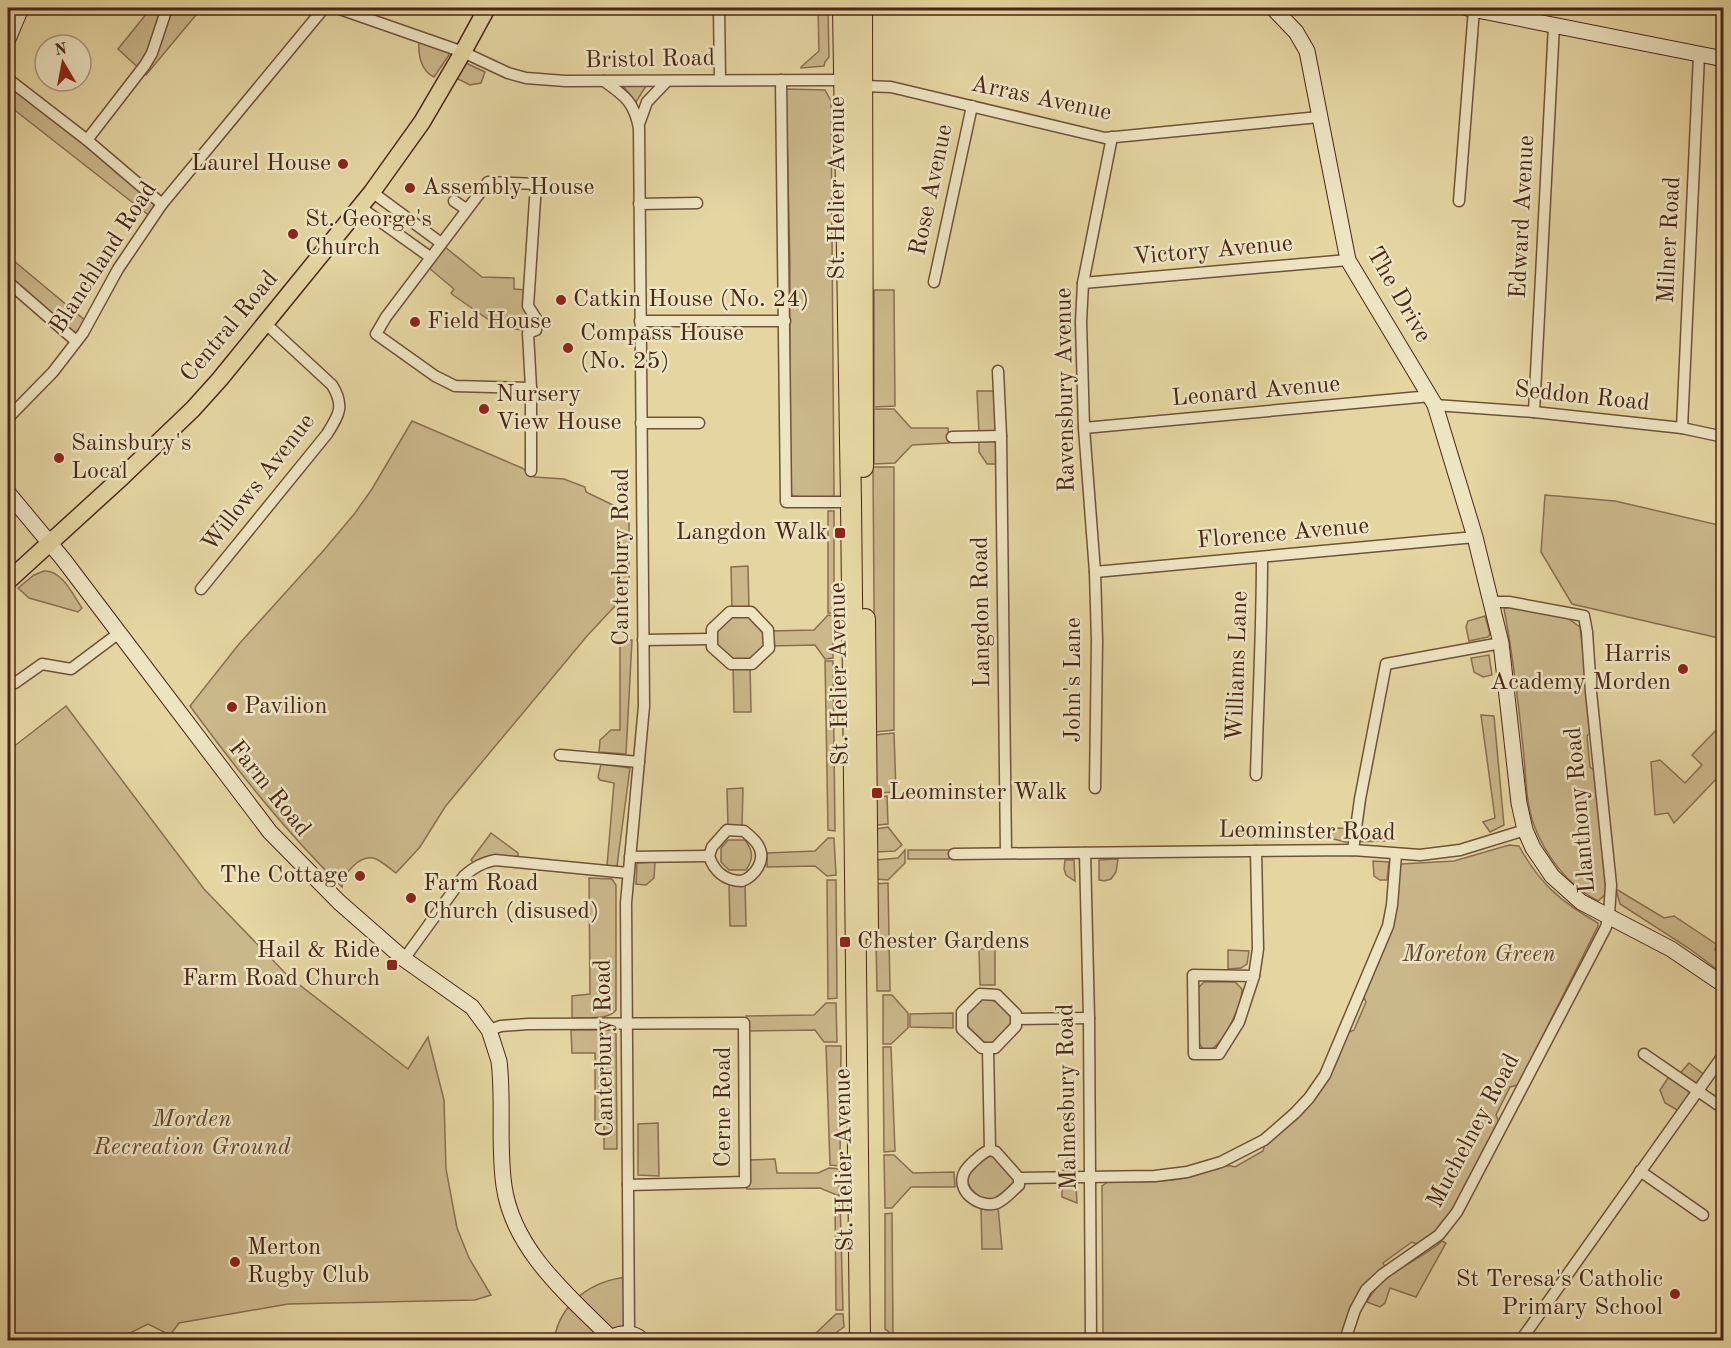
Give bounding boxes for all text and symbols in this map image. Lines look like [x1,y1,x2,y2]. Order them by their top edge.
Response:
north arrow [33,33,93,93]
text: N [53,41,69,59]
street label: Bristol Road [585,47,715,73]
street label: Arras Avenue [968,72,1114,126]
street label: St. Helier Avenue [826,96,850,280]
street label: Rose Avenue [906,122,958,258]
street label: Edward Avenue [1507,134,1539,300]
place label: Laurel House [191,152,331,176]
marker: Laurel House [336,157,350,171]
place label: Assembly House [422,176,595,200]
street label: Milner Road [1655,176,1685,304]
street label: Blanchland Road [46,178,162,338]
marker: Assembly House [403,181,417,195]
place label: St. George's Church [305,208,432,260]
marker: St. George's Church [286,227,300,241]
street label: Victory Avenue [1132,232,1294,270]
street label: The Drive [1361,243,1435,347]
street label: Central Road [177,267,283,387]
street label: Ravensbury Avenue [1052,287,1080,493]
place label: Catkin House (No. 24) [573,288,809,312]
marker: Catkin House (No. 24) [554,293,568,307]
place label: Field House [427,310,552,334]
marker: Field House [408,315,422,329]
place label: Compass House (No. 25) [580,322,744,374]
marker: Compass House (No. 25) [561,341,575,355]
street label: Leonard Avenue [1171,373,1341,411]
street label: Seddon Road [1513,378,1651,416]
place label: Nursery View House [496,383,621,435]
marker: Nursery View House [477,402,491,416]
street label: Willows Avenue [198,410,320,556]
place label: Sainsbury's Local [71,432,191,484]
marker: Sainsbury's Local [52,451,66,465]
street label: Canterbury Road [610,468,634,646]
street label: Florence Avenue [1196,515,1370,553]
place label: Langdon Walk [676,521,828,545]
marker: Langdon Walk [833,526,847,540]
street label: Langdon Road [969,536,995,688]
street label: St. Helier Avenue [826,582,854,766]
street label: Williams Lane [1223,590,1253,742]
street label: John's Lane [1062,617,1086,743]
place label: Harris Academy Morden [1490,643,1671,695]
marker: Harris Academy Morden [1676,662,1690,676]
place label: Pavilion [244,695,327,719]
marker: Pavilion [225,700,239,714]
street label: Llanthony Road [1562,726,1600,894]
street label: Farm Road [223,737,315,841]
place label: Leominster Walk [889,781,1067,805]
marker: Leominster Walk [870,786,884,800]
street label: Leominster Road [1218,818,1396,846]
place label: The Cottage [219,864,348,888]
marker: The Cottage [353,869,367,883]
place label: Farm Road Church (disused) [423,872,599,924]
marker: Farm Road Church (disused) [404,891,418,905]
place label: Chester Gardens [857,930,1030,954]
marker: Chester Gardens [838,935,852,949]
place label: Hail & Ride Farm Road Church [182,939,380,991]
park label: Moreton Green [1401,943,1556,967]
marker: Hail & Ride Farm Road Church [385,958,399,972]
street label: Canterbury Road [591,959,619,1137]
street label: Malmesbury Road [1054,1003,1082,1191]
street label: Cerne Road [712,1046,736,1168]
street label: Muchelney Road [1423,1050,1525,1212]
street label: St. Helier Avenue [831,1068,859,1252]
park label: Morden Recreation Ground [93,1108,291,1160]
place label: Merton Rugby Club [247,1236,369,1288]
marker: Merton Rugby Club [228,1255,242,1269]
place label: St Teresa's Catholic Primary School [1456,1268,1663,1320]
marker: St Teresa's Catholic Primary School [1668,1287,1682,1301]

